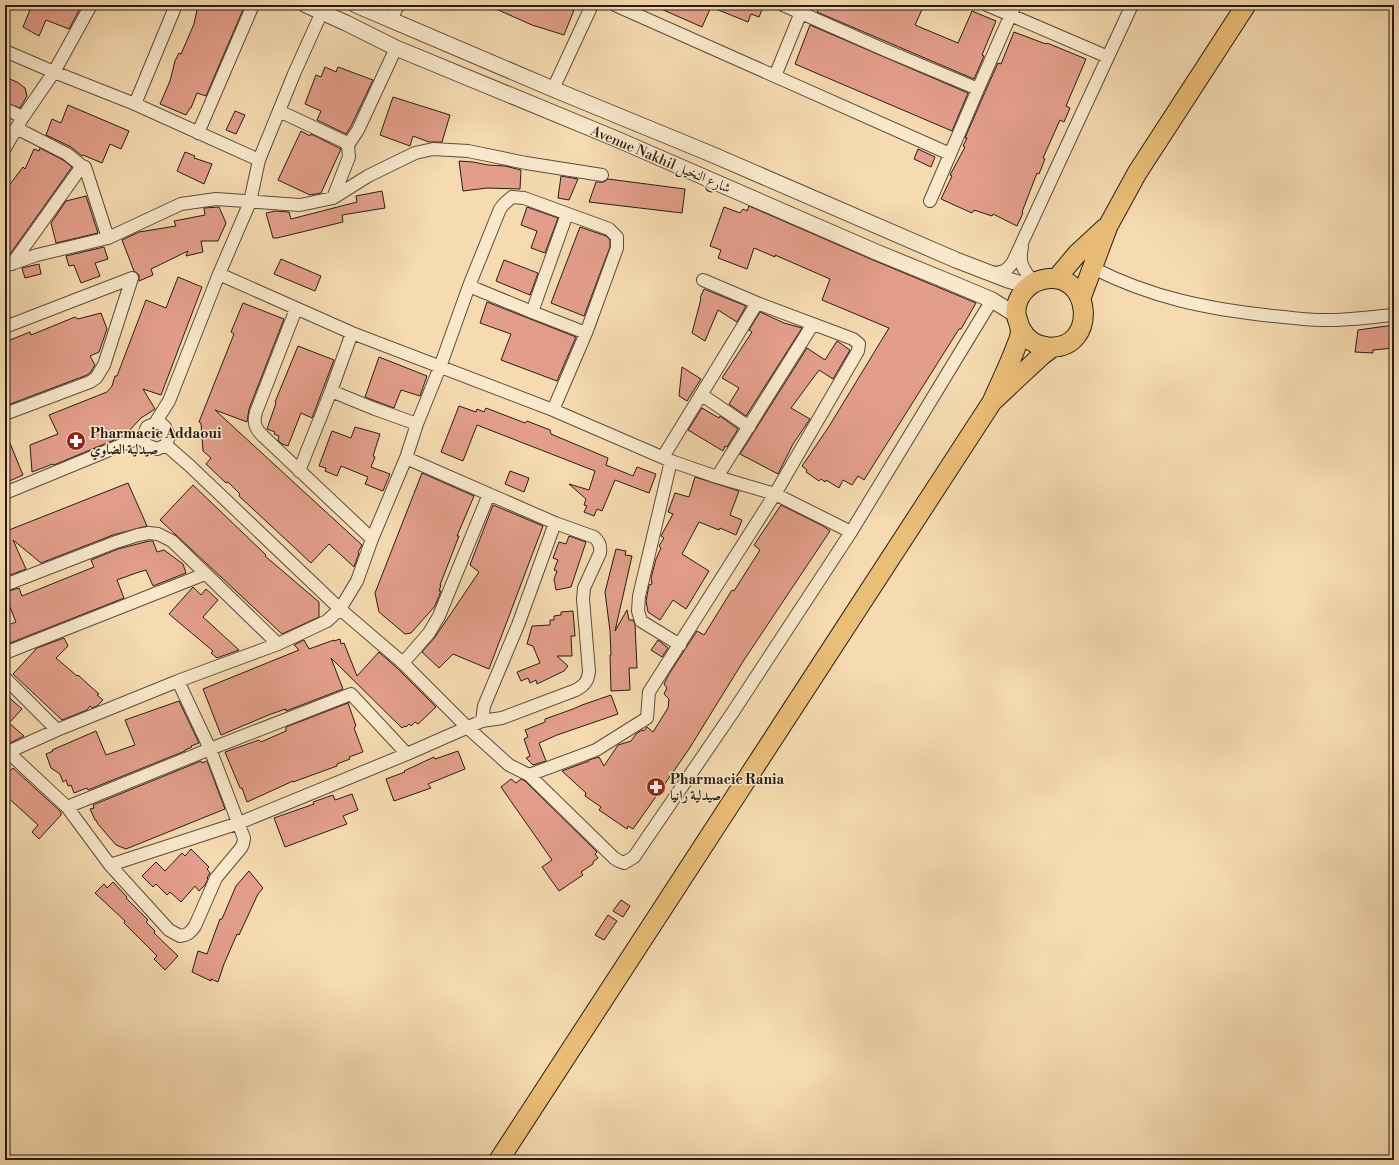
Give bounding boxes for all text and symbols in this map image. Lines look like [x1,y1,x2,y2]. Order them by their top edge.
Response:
street label: Avenue Nakhil شارع النخيل [586,122,734,199]
place label: Pharmacie Addaoui صيدلية الضاوي [90,425,222,461]
pharmacy icon: Pharmacie Addaoui صيدلية الضاوي [65,430,87,452]
place label: Pharmacie Rania صيدلية رانيا [670,771,784,805]
pharmacy icon: Pharmacie Rania صيدلية رانيا [645,776,667,798]

